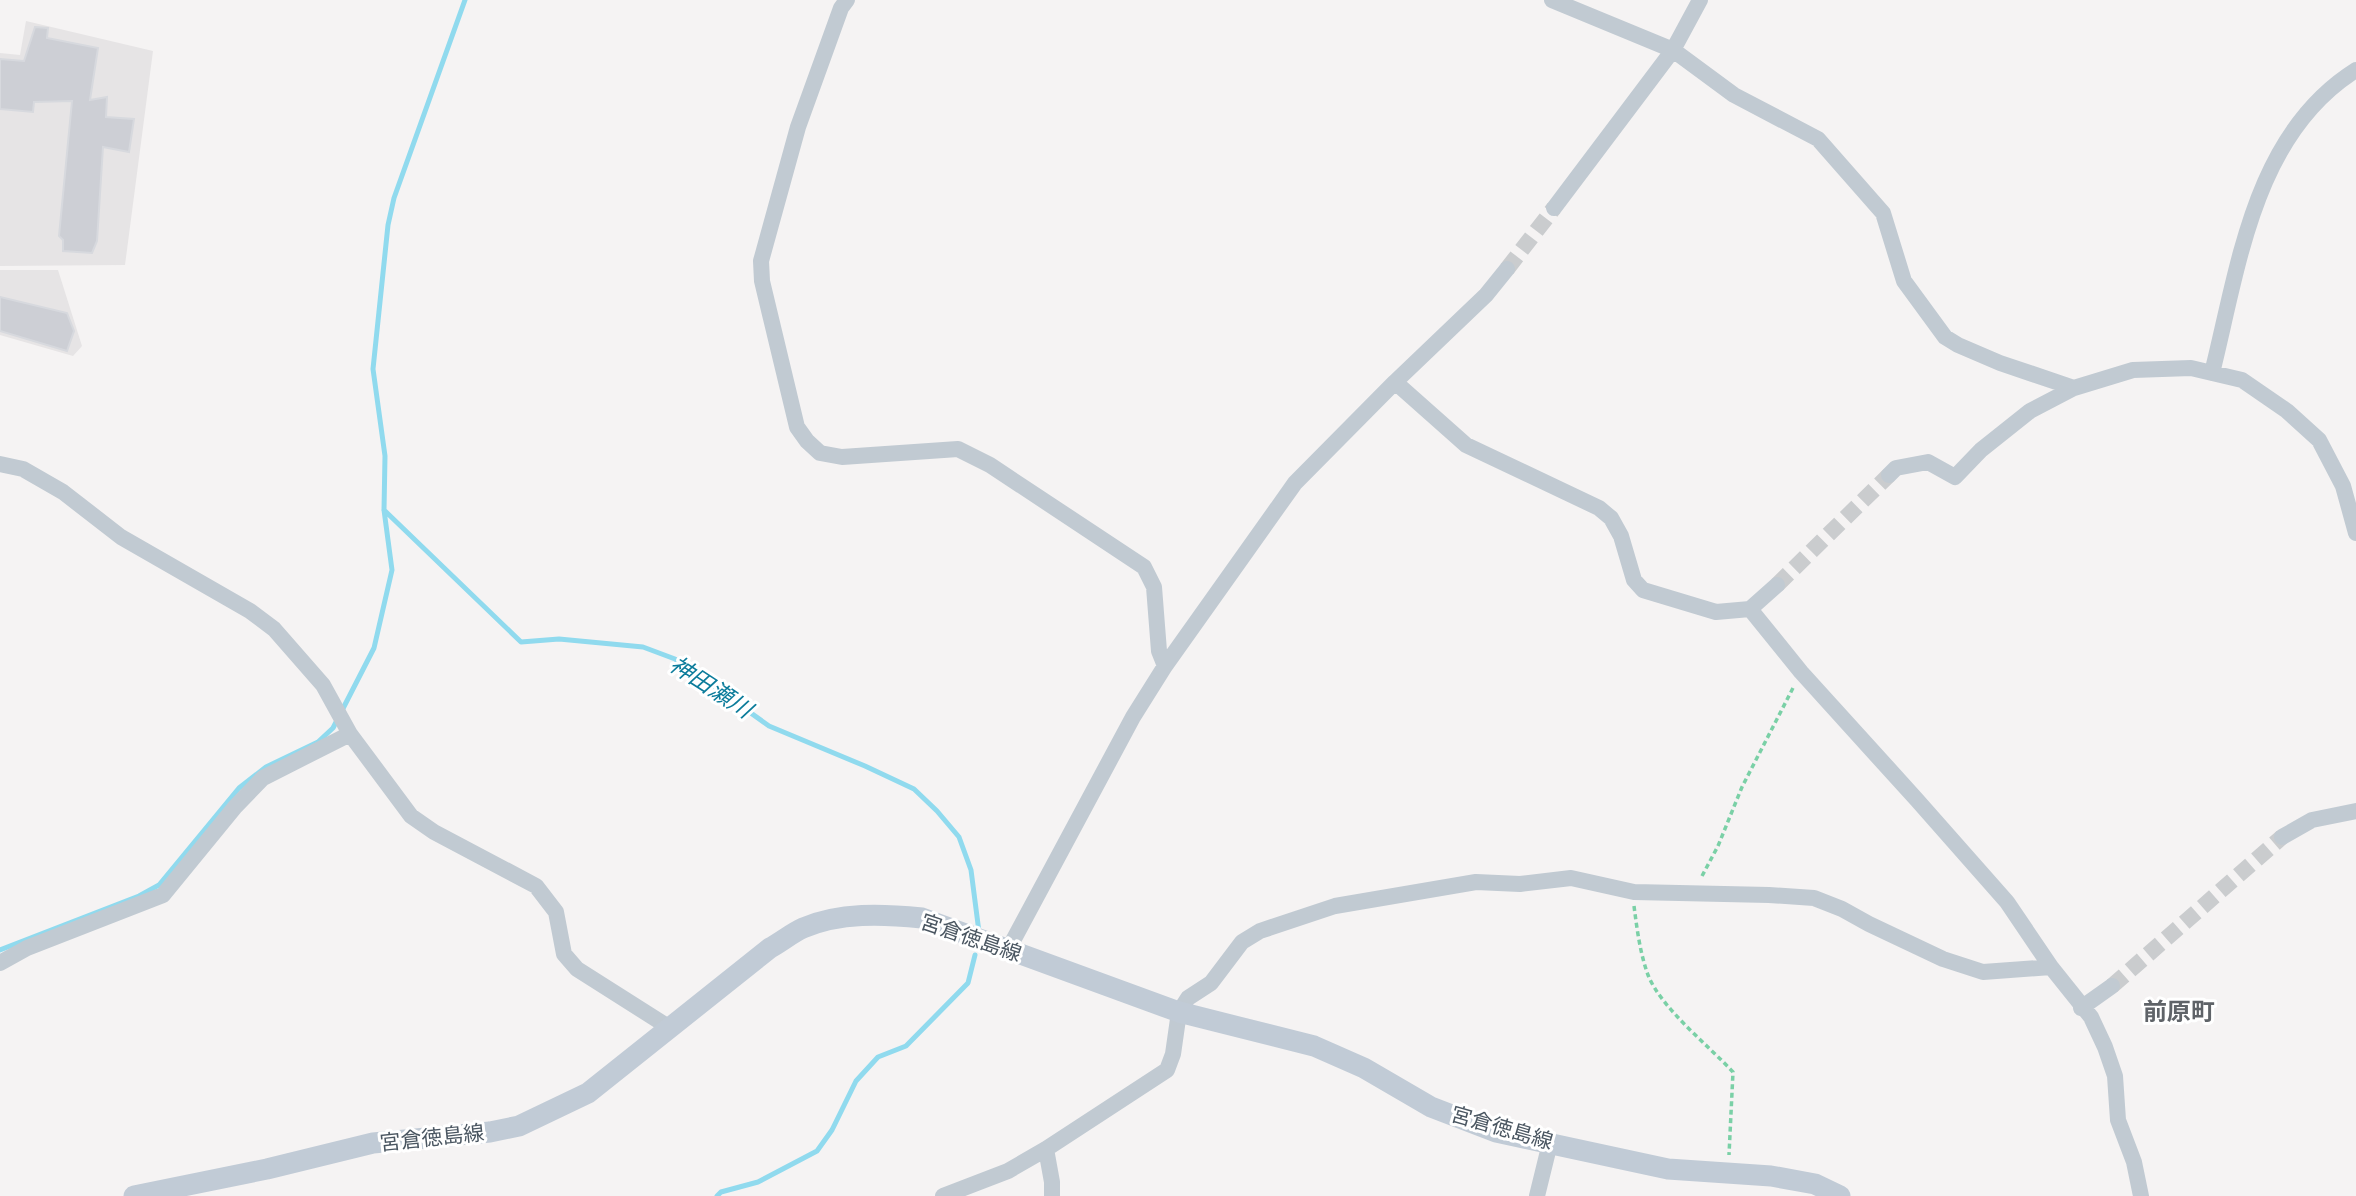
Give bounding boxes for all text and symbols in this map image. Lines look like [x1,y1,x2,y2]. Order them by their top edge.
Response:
water label: 神田瀬川 [665,649,760,725]
street label: 宮倉徳島線 [917,908,1025,966]
district label: 前原町 [2143,996,2215,1025]
street label: 宮倉徳島線 [1448,1100,1556,1154]
street label: 宮倉徳島線 [378,1119,485,1155]

